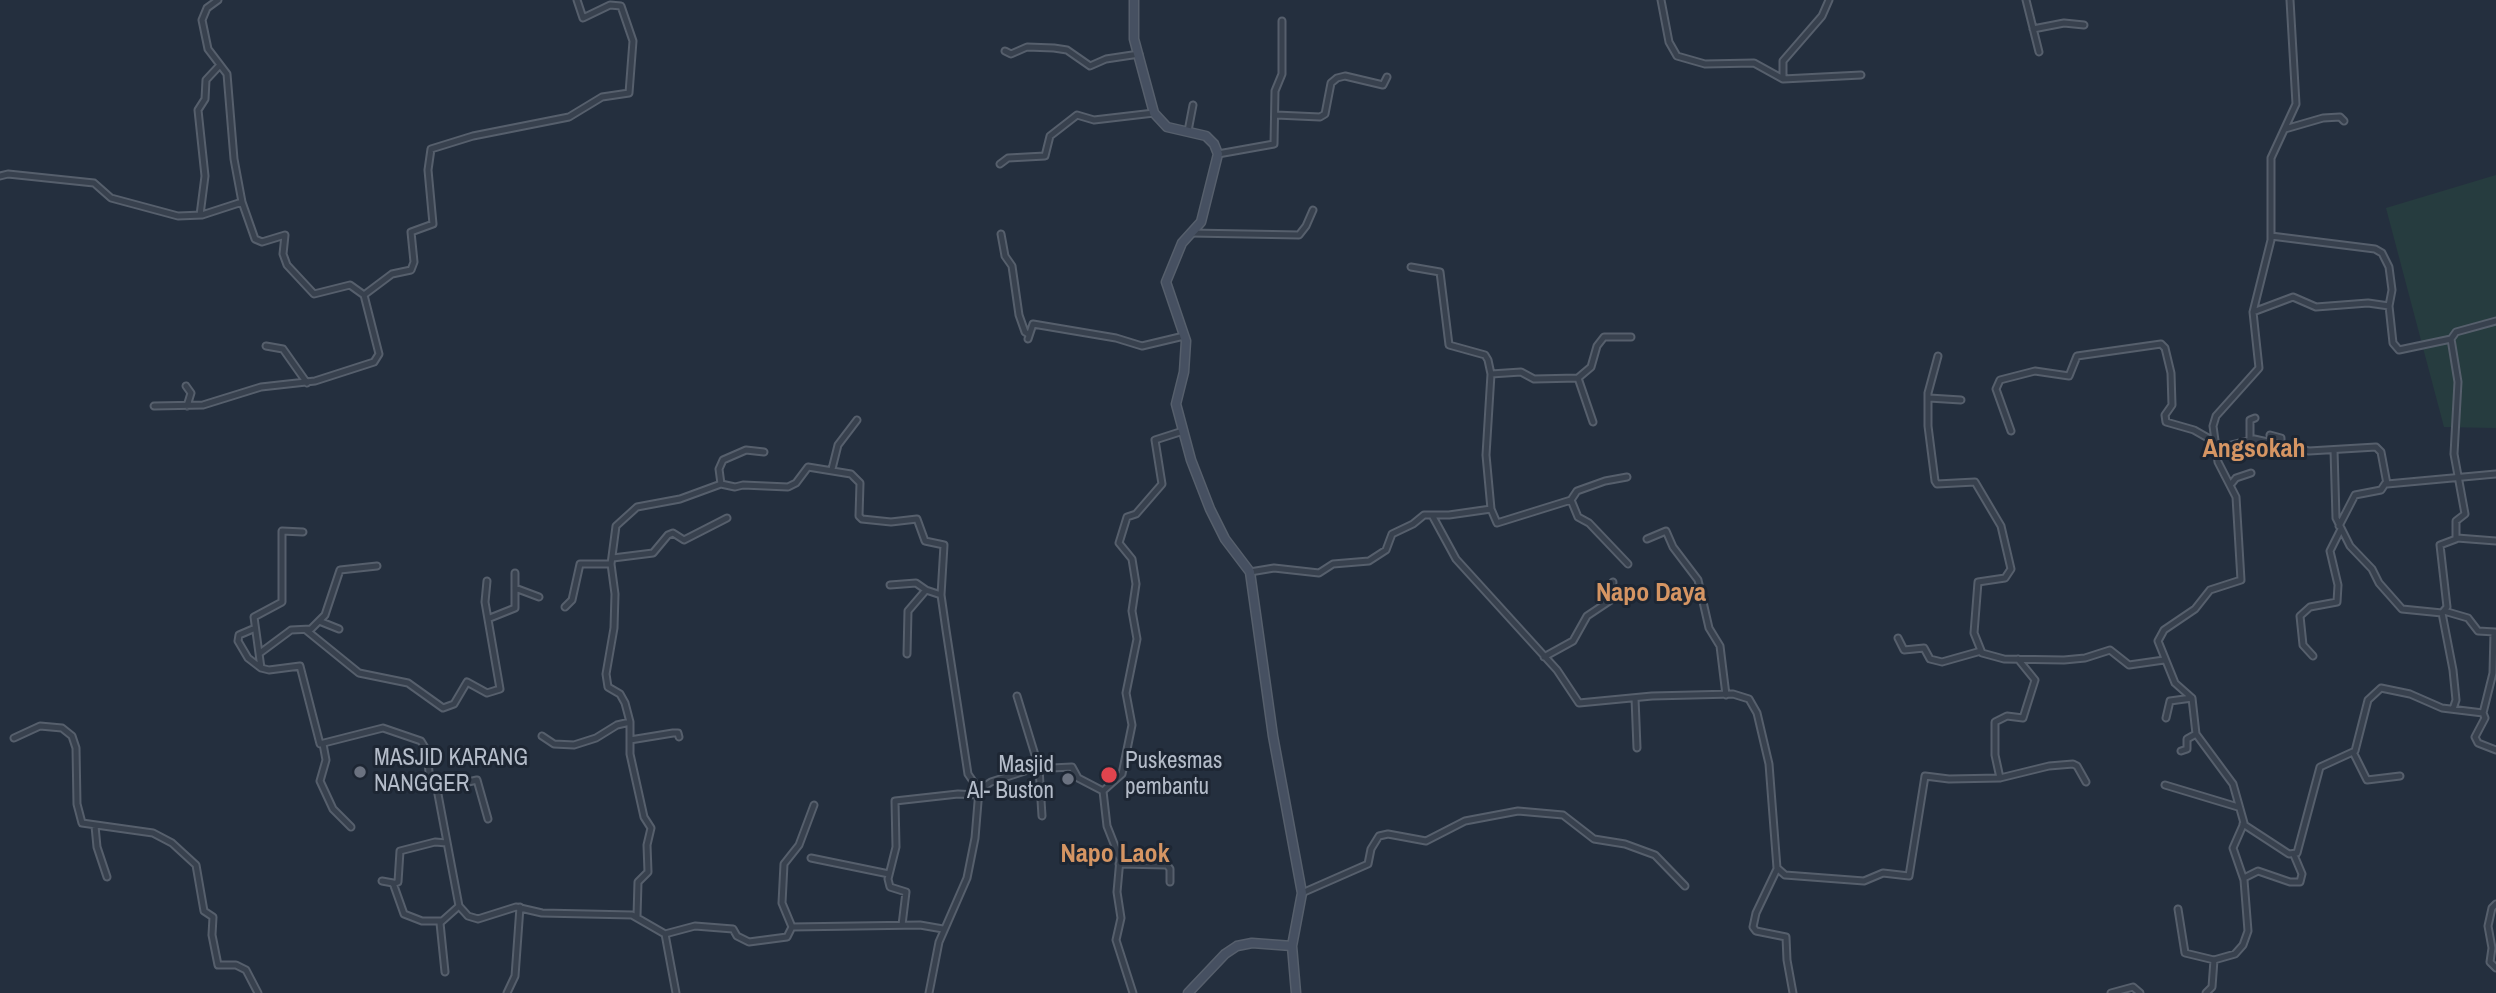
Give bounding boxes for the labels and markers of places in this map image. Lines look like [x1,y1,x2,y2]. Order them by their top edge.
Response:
place label: MASJID KARANG NANGGER [374,745,528,799]
place label: Puskesmas pembantu [1125,748,1222,802]
place label: Masjid Al- Buston [967,752,1054,806]
marker: MASJID KARANG NANGGER [352,764,368,780]
marker: Puskesmas pembantu [1099,765,1119,785]
marker: Masjid Al- Buston [1060,771,1076,787]

